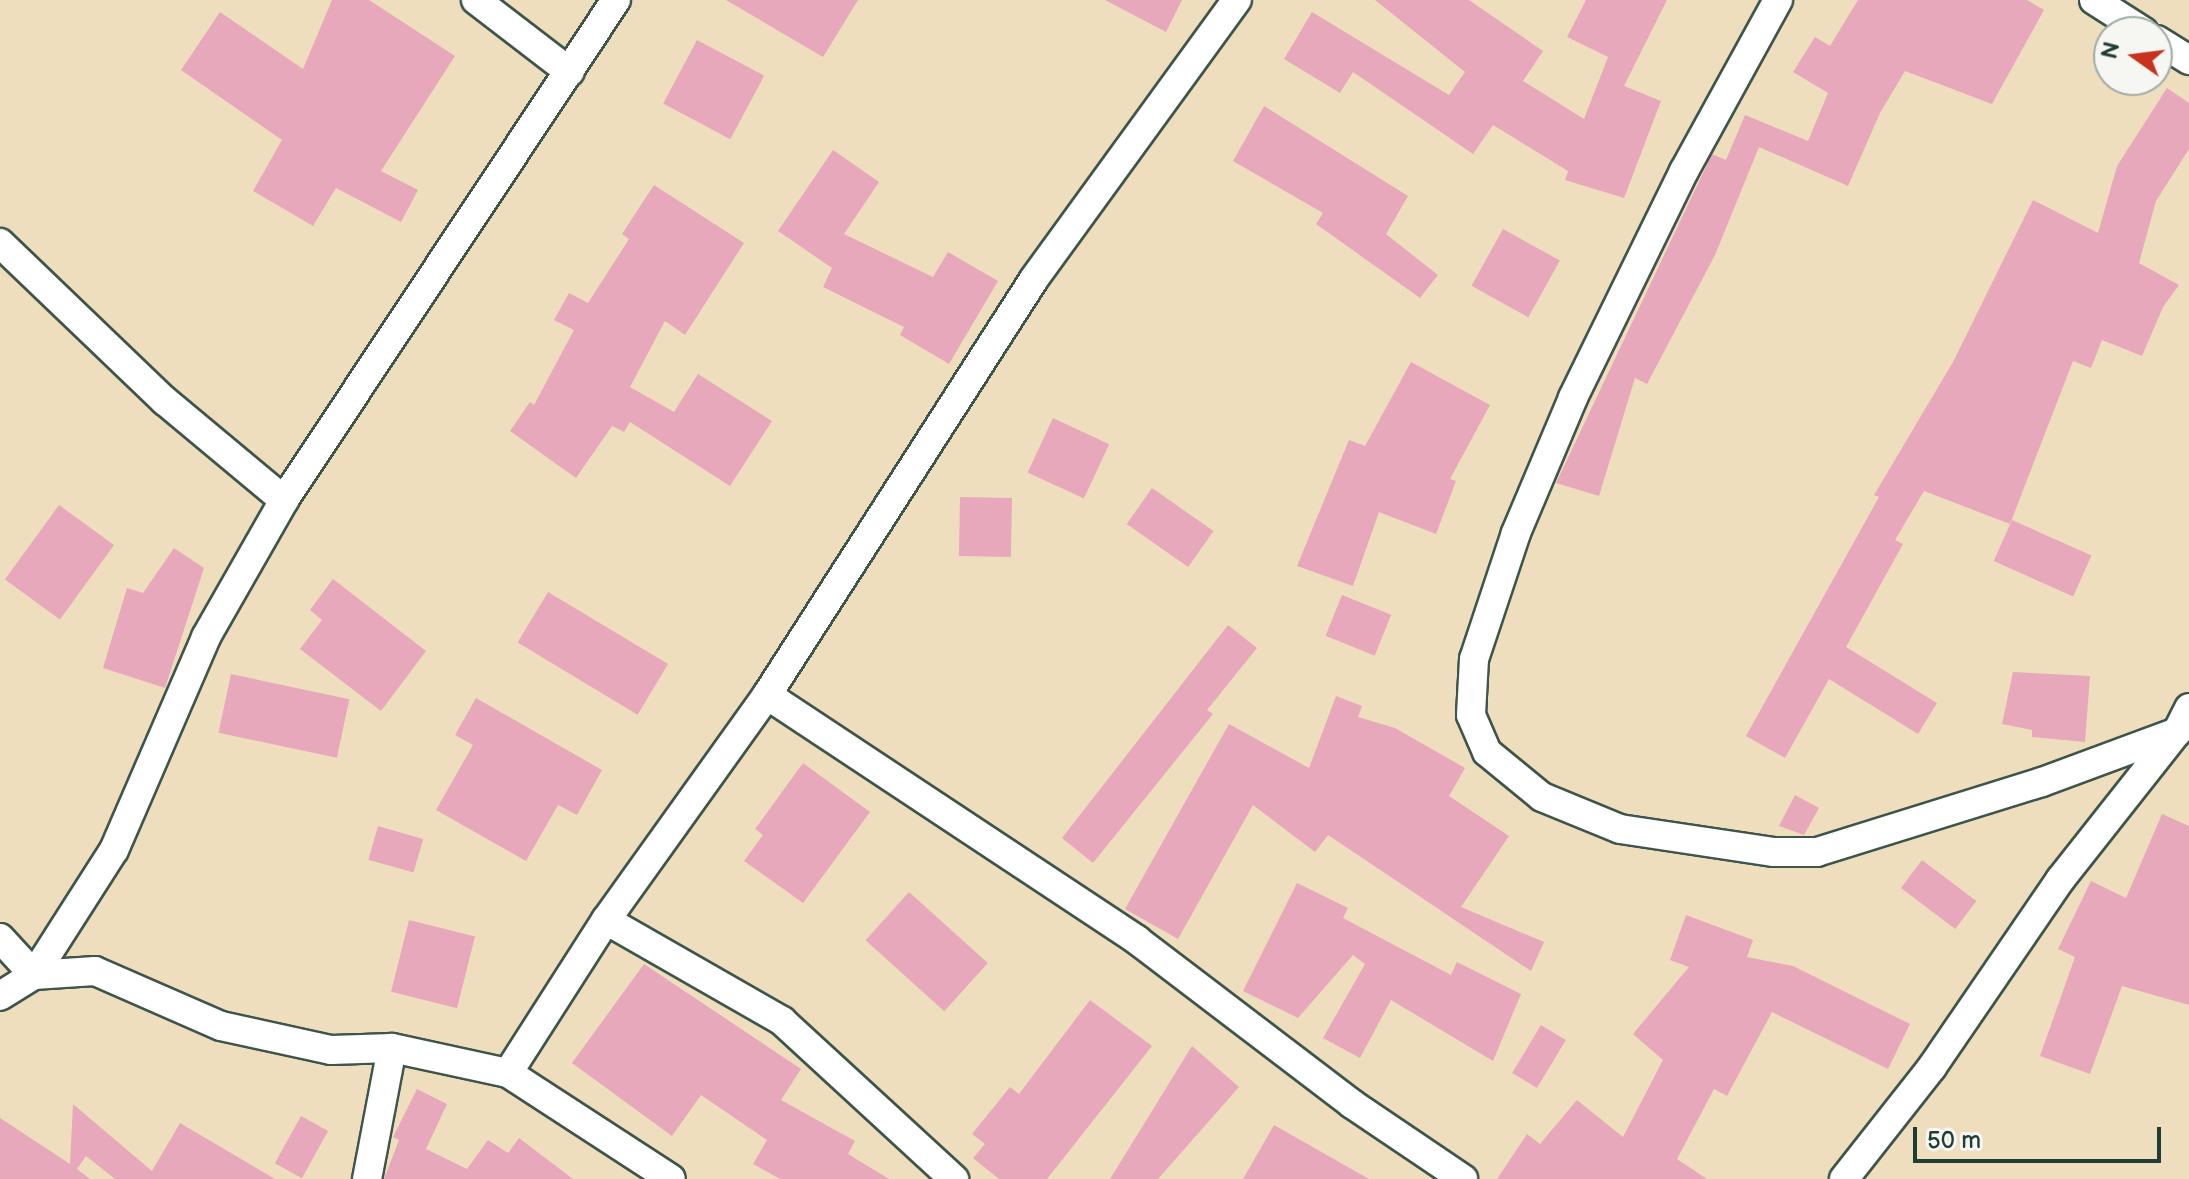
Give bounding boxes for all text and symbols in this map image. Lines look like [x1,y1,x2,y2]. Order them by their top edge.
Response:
north arrow [2093,16,2173,96]
text: N [2096,39,2126,62]
scale bar [1917,1111,2165,1161]
text: 50 m [1927,1126,1981,1155]

